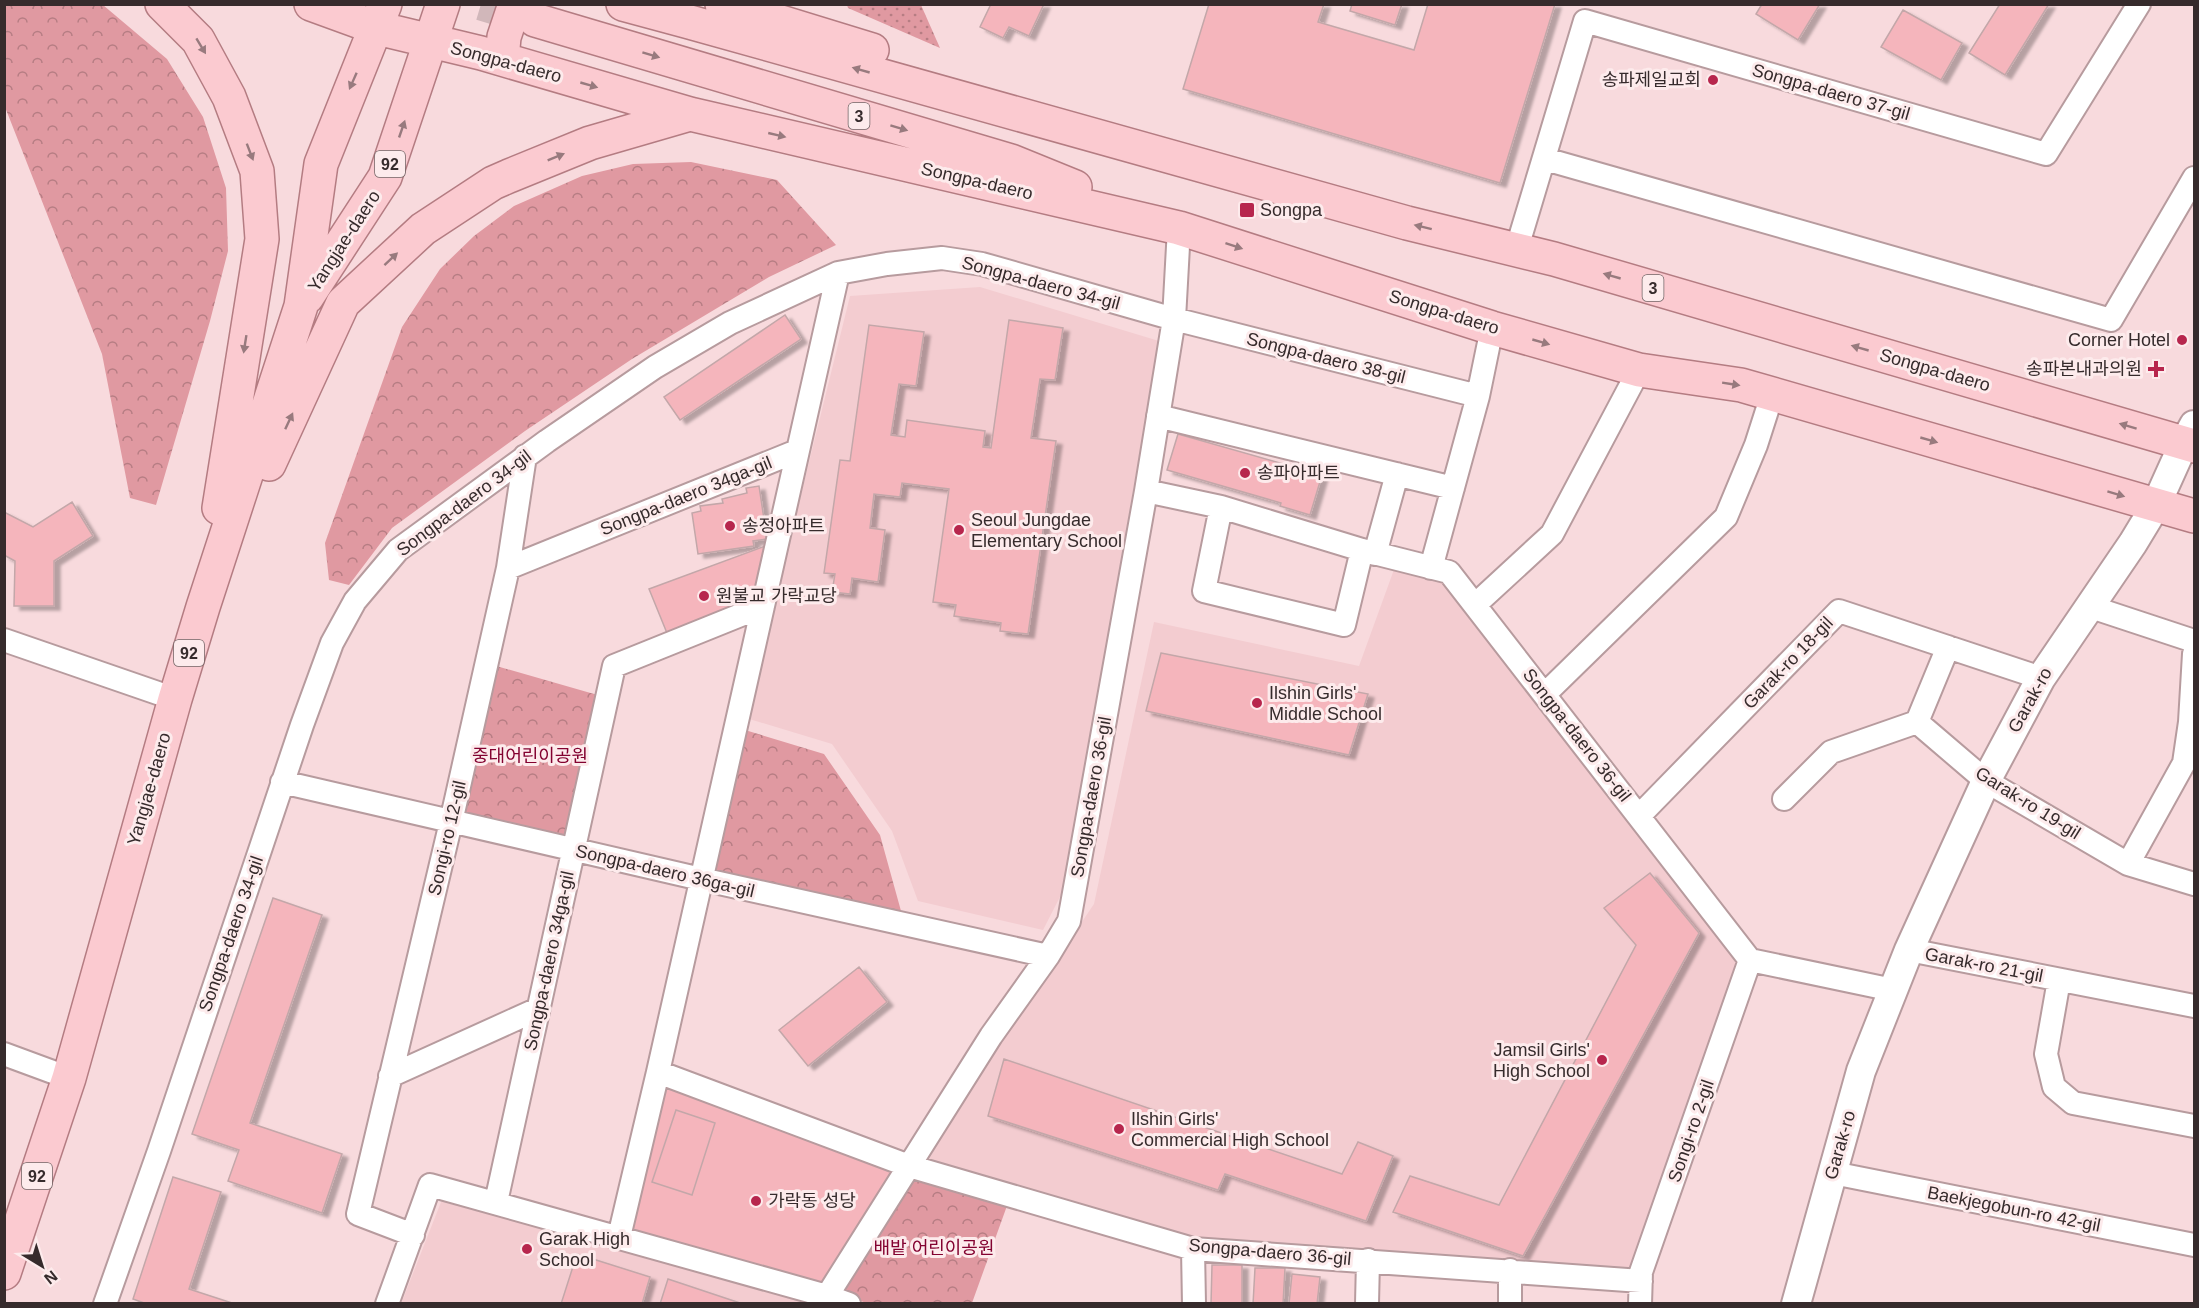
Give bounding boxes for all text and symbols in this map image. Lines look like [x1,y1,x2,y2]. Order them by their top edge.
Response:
one-way arrow [195,38,206,55]
street label: Songpa-daero [448,38,564,86]
one-way arrow [642,51,660,60]
street label: Songpa-daero 37-gil [1750,60,1912,124]
one-way arrow [852,65,870,74]
place label: 송파제일교회 [1602,70,1701,90]
one-way arrow [348,72,357,90]
marker: 송파제일교회 [1706,73,1720,87]
one-way arrow [580,81,598,90]
road number: 3 [848,103,870,129]
one-way arrow [398,119,408,137]
one-way arrow [890,124,908,133]
one-way arrow [768,130,786,140]
one-way arrow [246,143,255,161]
road number: 92 [375,151,405,177]
one-way arrow [547,152,565,162]
street label: Songpa-daero [919,158,1035,204]
street label: Yangjae-daero [304,187,384,295]
place label: Songpa [1260,200,1323,220]
marker: Songpa [1238,201,1256,219]
one-way arrow [1414,222,1433,232]
one-way arrow [1225,242,1243,251]
one-way arrow [384,252,398,266]
street label: Songpa-daero 34-gil [960,252,1122,314]
one-way arrow [1603,271,1621,280]
road number: 3 [1642,275,1664,301]
street label: Songpa-daero [1387,286,1501,338]
street label: Songpa-daero 38-gil [1244,329,1408,387]
place label: Corner Hotel [2068,330,2170,350]
marker: Corner Hotel [2175,333,2189,347]
one-way arrow [240,335,249,354]
one-way arrow [1532,338,1550,347]
one-way arrow [1851,343,1869,352]
street label: Songpa-daero [1877,345,1993,395]
place label: 송파본내과의원 [2026,359,2142,379]
marker: 송파본내과의원 [2147,360,2165,378]
one-way arrow [1721,380,1740,389]
one-way arrow [284,412,293,429]
one-way arrow [2119,421,2137,430]
one-way arrow [1920,436,1938,445]
street label: Songpa-daero 34-gil [393,446,535,560]
street label: Songpa-daero 34ga-gil [597,452,775,540]
place label: 송파아파트 [1257,463,1340,483]
marker: 송파아파트 [1238,466,1252,480]
one-way arrow [2107,490,2125,499]
place label: Seoul Jungdae Elementary School [971,510,1122,551]
place label: 송정아파트 [742,516,825,536]
marker: 송정아파트 [723,519,737,533]
marker: Seoul Jungdae Elementary School [952,523,966,537]
place label: 원불교 가락교당 [716,586,837,606]
marker: 원불교 가락교당 [697,589,711,603]
street label: Garak-ro 18-gil [1739,613,1837,713]
road number: 92 [174,640,204,666]
street label: Garak-ro [2004,664,2056,736]
street label: Songpa-daero 36-gil [1519,665,1635,805]
place label: Ilshin Girls' Middle School [1269,683,1382,724]
marker: Ilshin Girls' Middle School [1250,696,1264,710]
street label: Songpa-daero 36-gil [1067,715,1115,879]
street label: Yangjae-daero [123,730,175,848]
park label: 중대어린이공원 [472,746,588,766]
street label: Garak-ro 19-gil [1972,763,2084,843]
street label: Songi-ro 12-gil [424,779,470,897]
street label: Songpa-daero 36ga-gil [574,841,756,901]
street label: Songpa-daero 34-gil [195,854,267,1014]
street label: Songpa-daero 34ga-gil [520,869,578,1053]
street label: Garak-ro 21-gil [1923,944,2045,986]
place label: Jamsil Girls' High School [1493,1040,1590,1081]
marker: Jamsil Girls' High School [1595,1053,1609,1067]
street label: Songi-ro 2-gil [1664,1077,1718,1185]
street label: Garak-ro [1821,1108,1859,1182]
place label: Ilshin Girls' Commercial High School [1131,1109,1329,1150]
marker: Ilshin Girls' Commercial High School [1112,1122,1126,1136]
road number: 92 [22,1163,52,1189]
street label: Baekjegobun-ro 42-gil [1926,1182,2102,1236]
place label: 가락동 성당 [768,1191,856,1211]
marker: 가락동 성당 [749,1194,763,1208]
place label: Garak High School [539,1229,630,1270]
street label: Songpa-daero 36-gil [1188,1235,1352,1269]
north arrow [12,1236,72,1296]
park label: 배밭 어린이공원 [874,1238,994,1258]
marker: Garak High School [520,1242,534,1256]
text: N [41,1267,61,1288]

